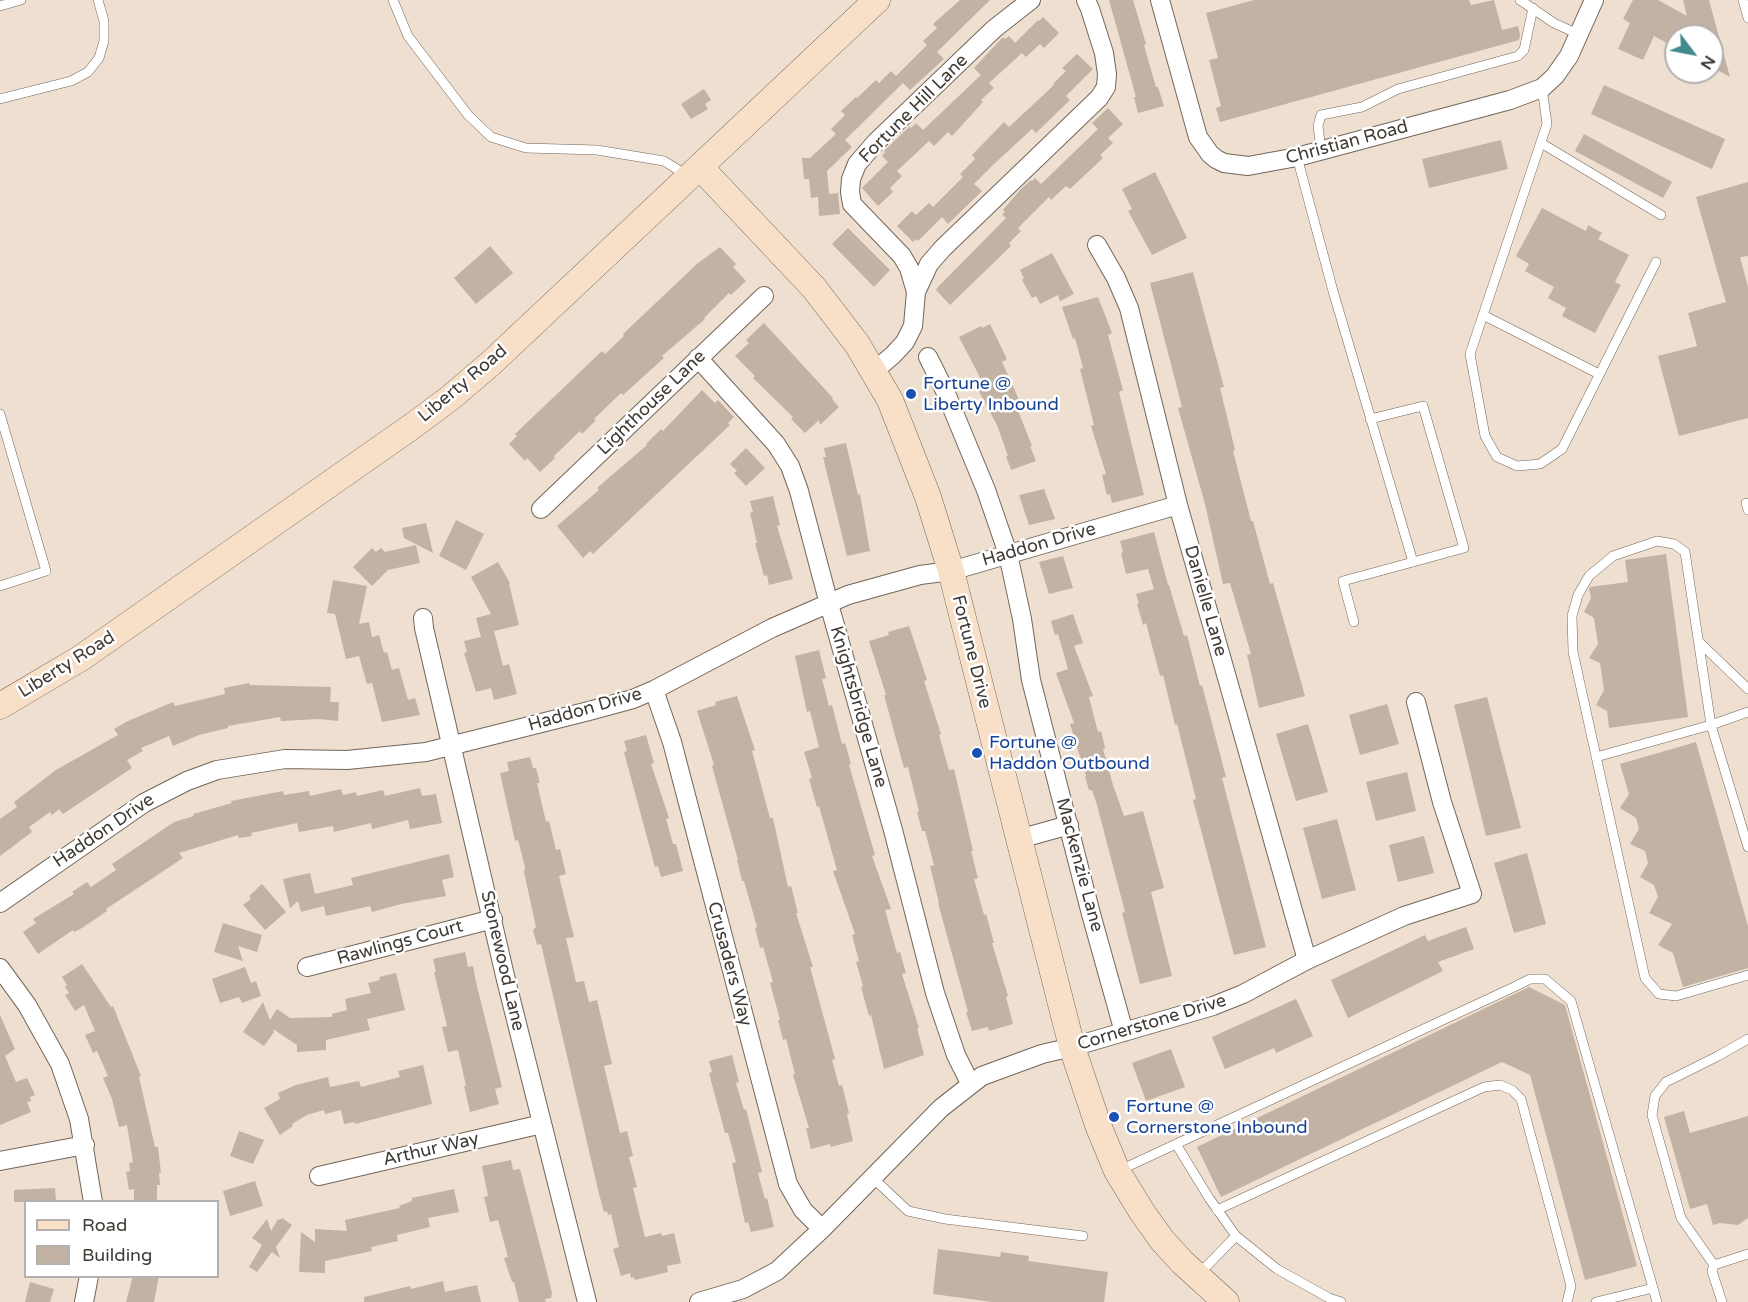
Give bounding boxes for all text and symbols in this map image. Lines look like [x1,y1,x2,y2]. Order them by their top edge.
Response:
north arrow [1664,24,1724,84]
street label: Fortune Hill Lane [855,50,973,168]
text: N [1696,52,1719,73]
street label: Christian Road [1283,116,1411,170]
street label: Liberty Road [414,340,512,428]
street label: Lighthouse Lane [593,346,711,460]
place label: Fortune @ Liberty Inbound [923,373,1059,416]
marker: Fortune @ Liberty Inbound [904,387,918,401]
street label: Haddon Drive [980,518,1098,572]
street label: Danielle Lane [1179,543,1231,659]
street label: Fortune Drive [946,593,996,711]
street label: Knightsbridge Lane [825,624,891,790]
street label: Liberty Road [15,627,119,703]
street label: Haddon Drive [526,683,644,737]
place label: Fortune @ Haddon Outbound [989,732,1150,774]
marker: Fortune @ Haddon Outbound [970,746,984,760]
street label: Haddon Drive [49,789,159,873]
street label: Mackenzie Lane [1051,796,1107,934]
street label: Stonewood Lane [475,889,529,1033]
street label: Crusaders Way [702,899,756,1029]
street label: Rawlings Court [335,916,465,970]
street label: Cornerstone Drive [1075,990,1229,1056]
place label: Fortune @ Cornerstone Inbound [1126,1096,1308,1138]
marker: Fortune @ Cornerstone Inbound [1107,1110,1121,1124]
street label: Arthur Way [381,1128,481,1172]
legend [24,1200,219,1278]
text: Road [82,1214,127,1236]
text: Building [82,1244,152,1266]

